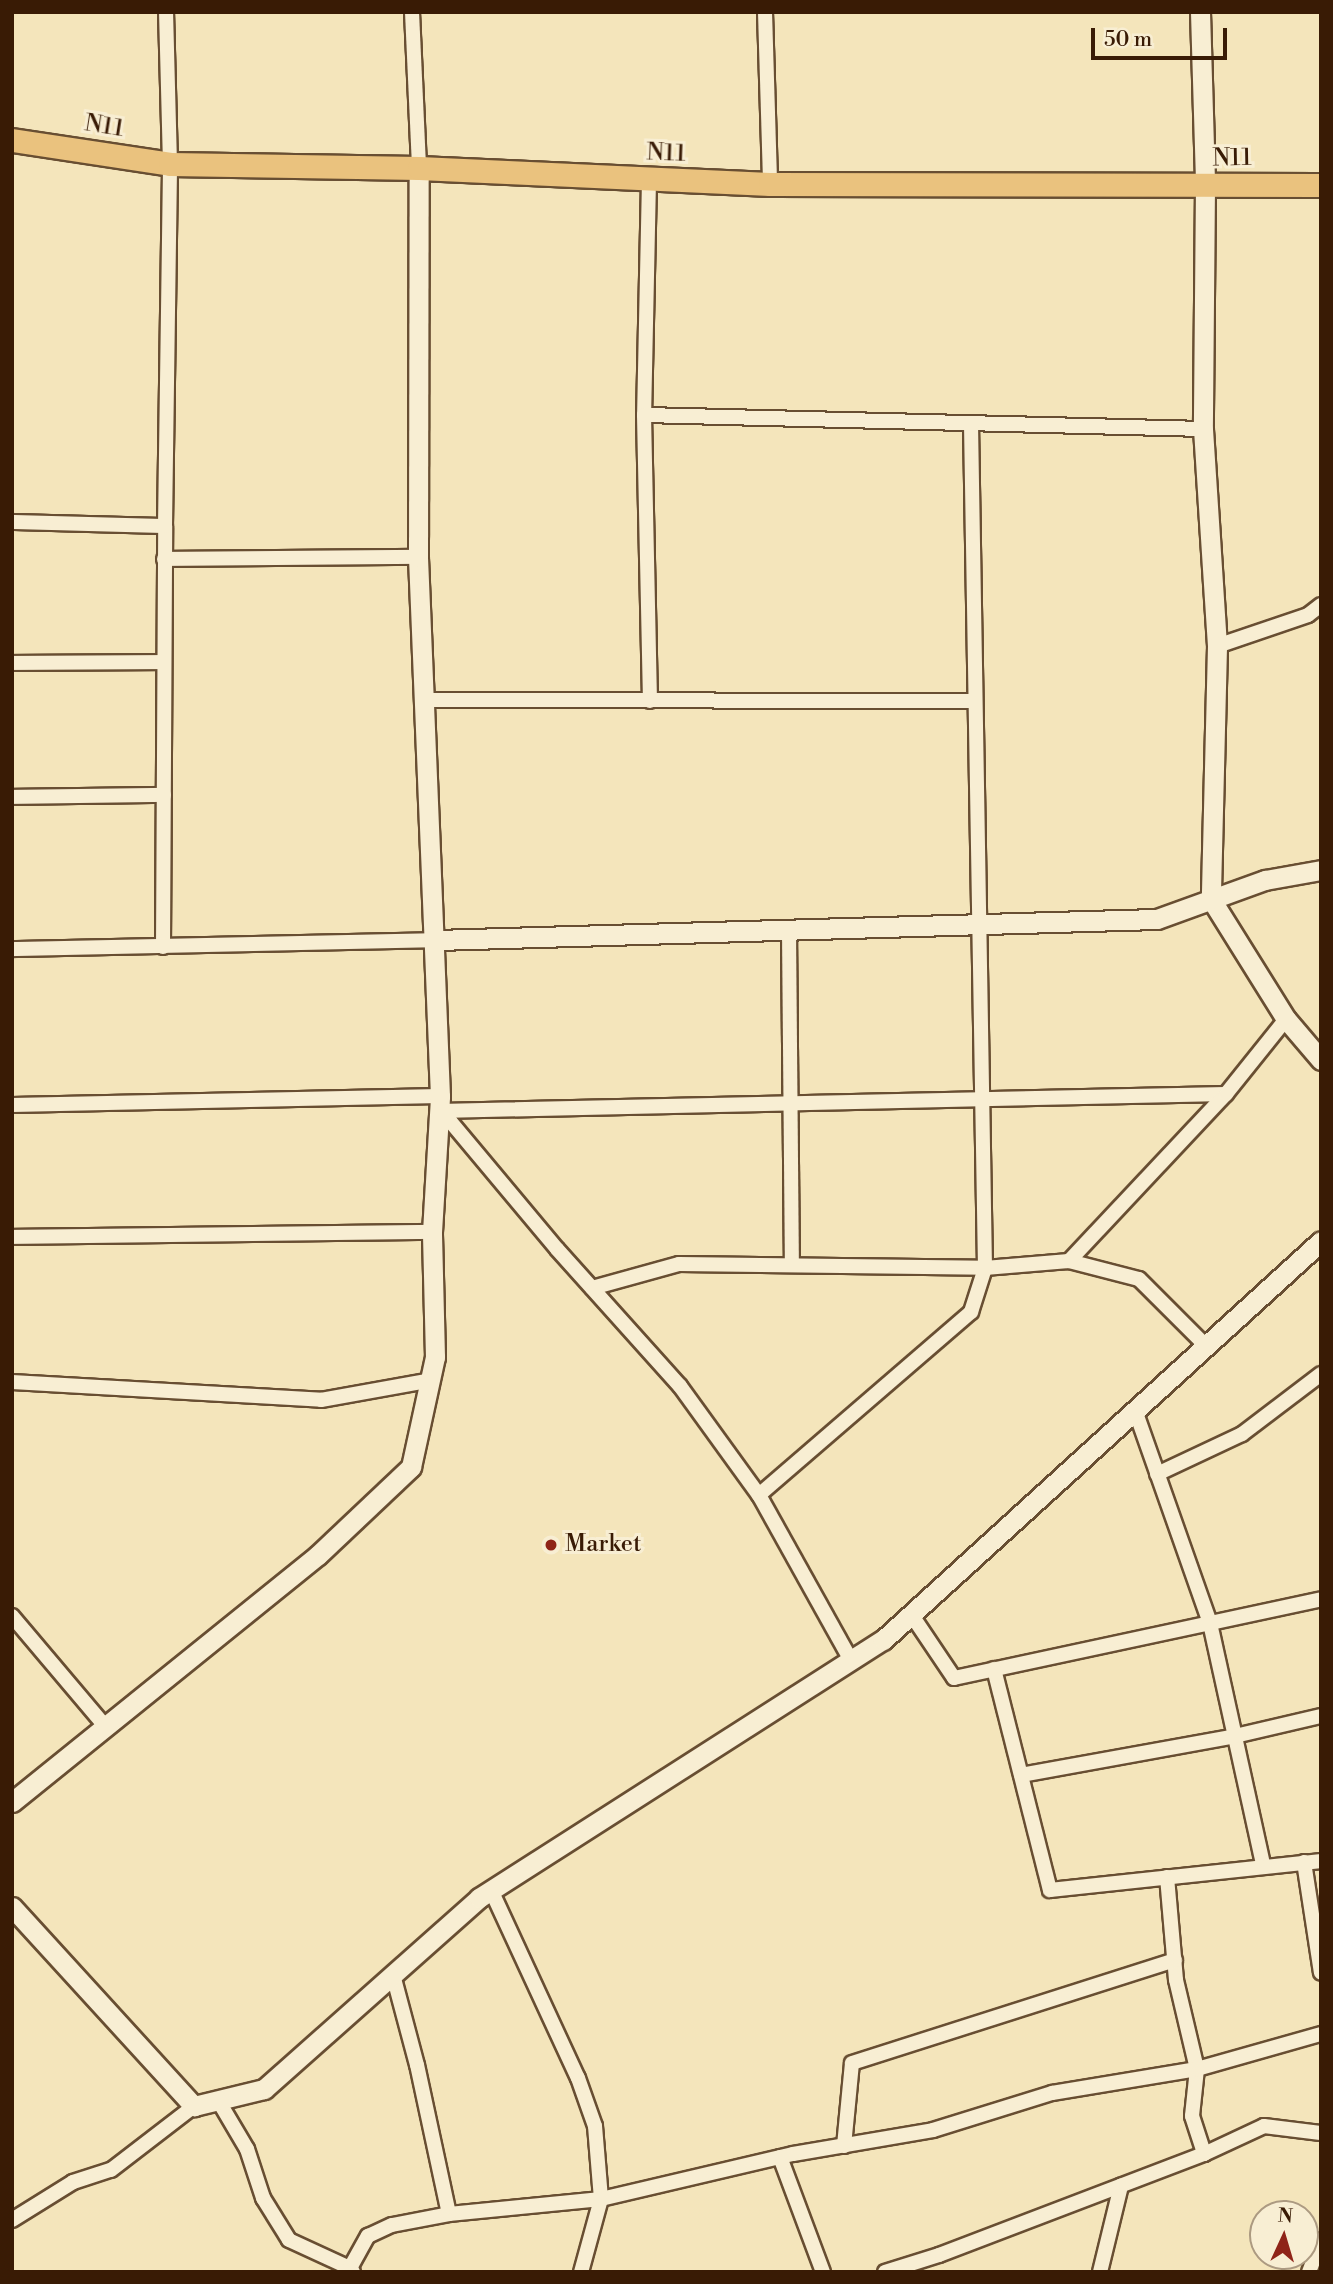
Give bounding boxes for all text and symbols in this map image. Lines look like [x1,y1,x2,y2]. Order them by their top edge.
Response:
scale bar [1095,14,1232,58]
text: 50 m [1104,27,1152,53]
street label: N11 [82,110,126,144]
street label: N11 [646,139,686,169]
street label: N11 [1212,144,1252,174]
place label: Market [565,1531,641,1559]
marker: Market [543,1537,559,1553]
north arrow [1249,2200,1319,2270]
text: N [1277,2204,1294,2229]

